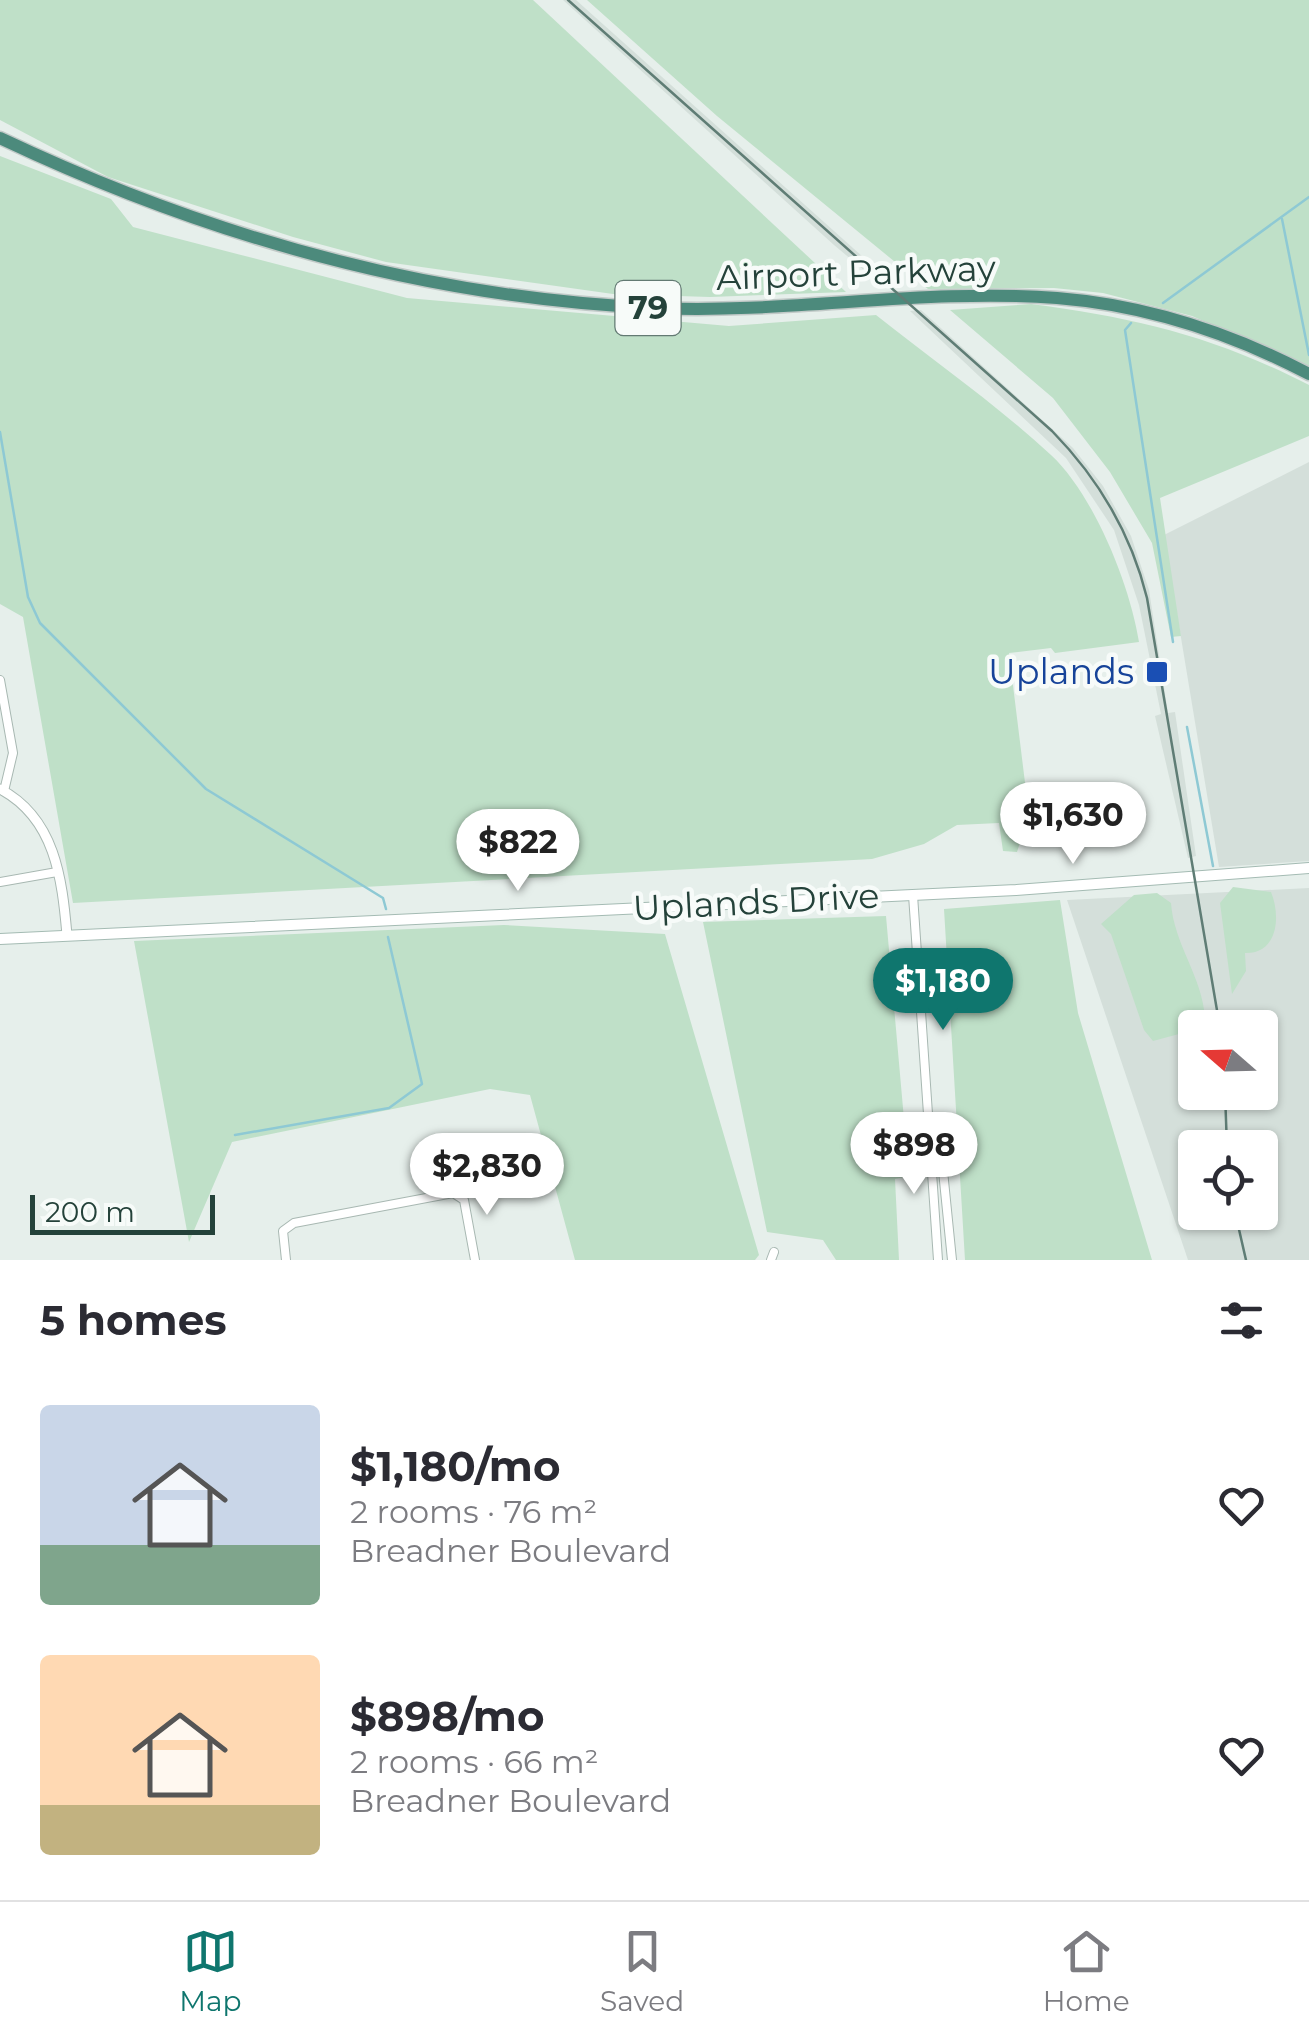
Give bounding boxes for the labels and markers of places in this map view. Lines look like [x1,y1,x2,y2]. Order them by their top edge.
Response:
place label: Uplands [988,650,1134,693]
marker: Uplands [1144,659,1170,685]
pin: $1,630 [992,782,1154,867]
pin: $822 [459,809,577,894]
pin: $1,180 [862,948,1024,1033]
pin: $898 [855,1112,973,1197]
pin: $2,830 [406,1133,568,1218]

